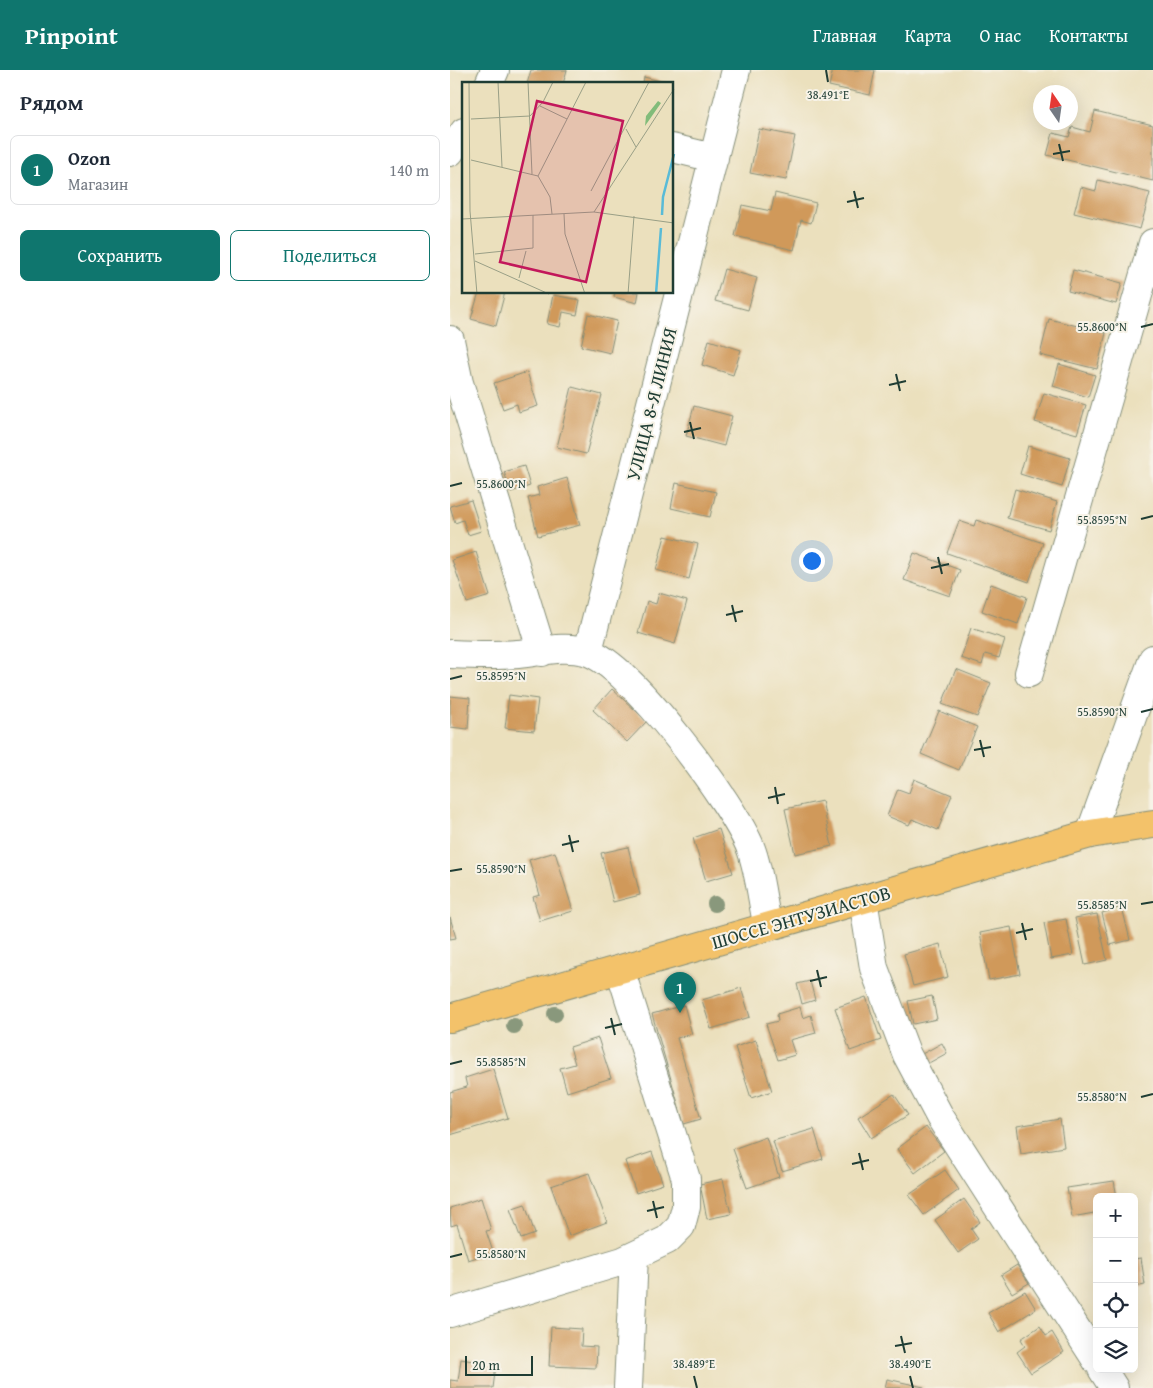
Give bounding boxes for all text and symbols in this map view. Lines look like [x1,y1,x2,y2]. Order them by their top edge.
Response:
text: Pinpoint [25,18,118,53]
text: Главная [813,22,877,49]
text: Карта [905,22,951,49]
text: О нас [979,22,1021,49]
text: Контакты [1049,22,1128,49]
inset map [462,82,674,294]
north arrow [1033,85,1078,130]
text: 38.491°E [807,86,849,103]
text: Рядом [20,87,83,118]
text: Ozon [68,144,110,172]
text: 1 [33,158,41,182]
text: 140 m [389,158,429,182]
text: Магазин [68,172,128,196]
button: Сохранить [20,230,220,281]
button: Поделиться [230,230,430,281]
text: 55.8600°N [1077,318,1127,335]
street label: УЛИЦА 8-Я ЛИНИЯ [618,325,684,483]
text: 55.8600°N [476,475,526,492]
text: 55.8595°N [1077,511,1127,528]
your location [799,548,825,574]
text: 55.8595°N [476,667,526,684]
text: 55.8590°N [1077,703,1127,720]
text: 55.8590°N [476,860,526,877]
street label: ШОССЕ ЭНТУЗИАСТОВ [708,878,894,956]
text: 55.8585°N [1077,896,1127,913]
pin: 1 [664,972,696,1013]
text: 55.8585°N [476,1053,526,1070]
text: 55.8580°N [1077,1088,1127,1105]
map controls [1093,1193,1138,1373]
button: + [1093,1193,1138,1238]
button: − [1093,1238,1138,1283]
text: 55.8580°N [476,1245,526,1262]
button: locate [1093,1283,1138,1328]
button: layers [1093,1328,1138,1373]
scale bar [465,1353,532,1376]
text: 20 m [472,1355,500,1375]
text: 38.489°E [673,1355,715,1372]
text: 38.490°E [889,1355,931,1372]

